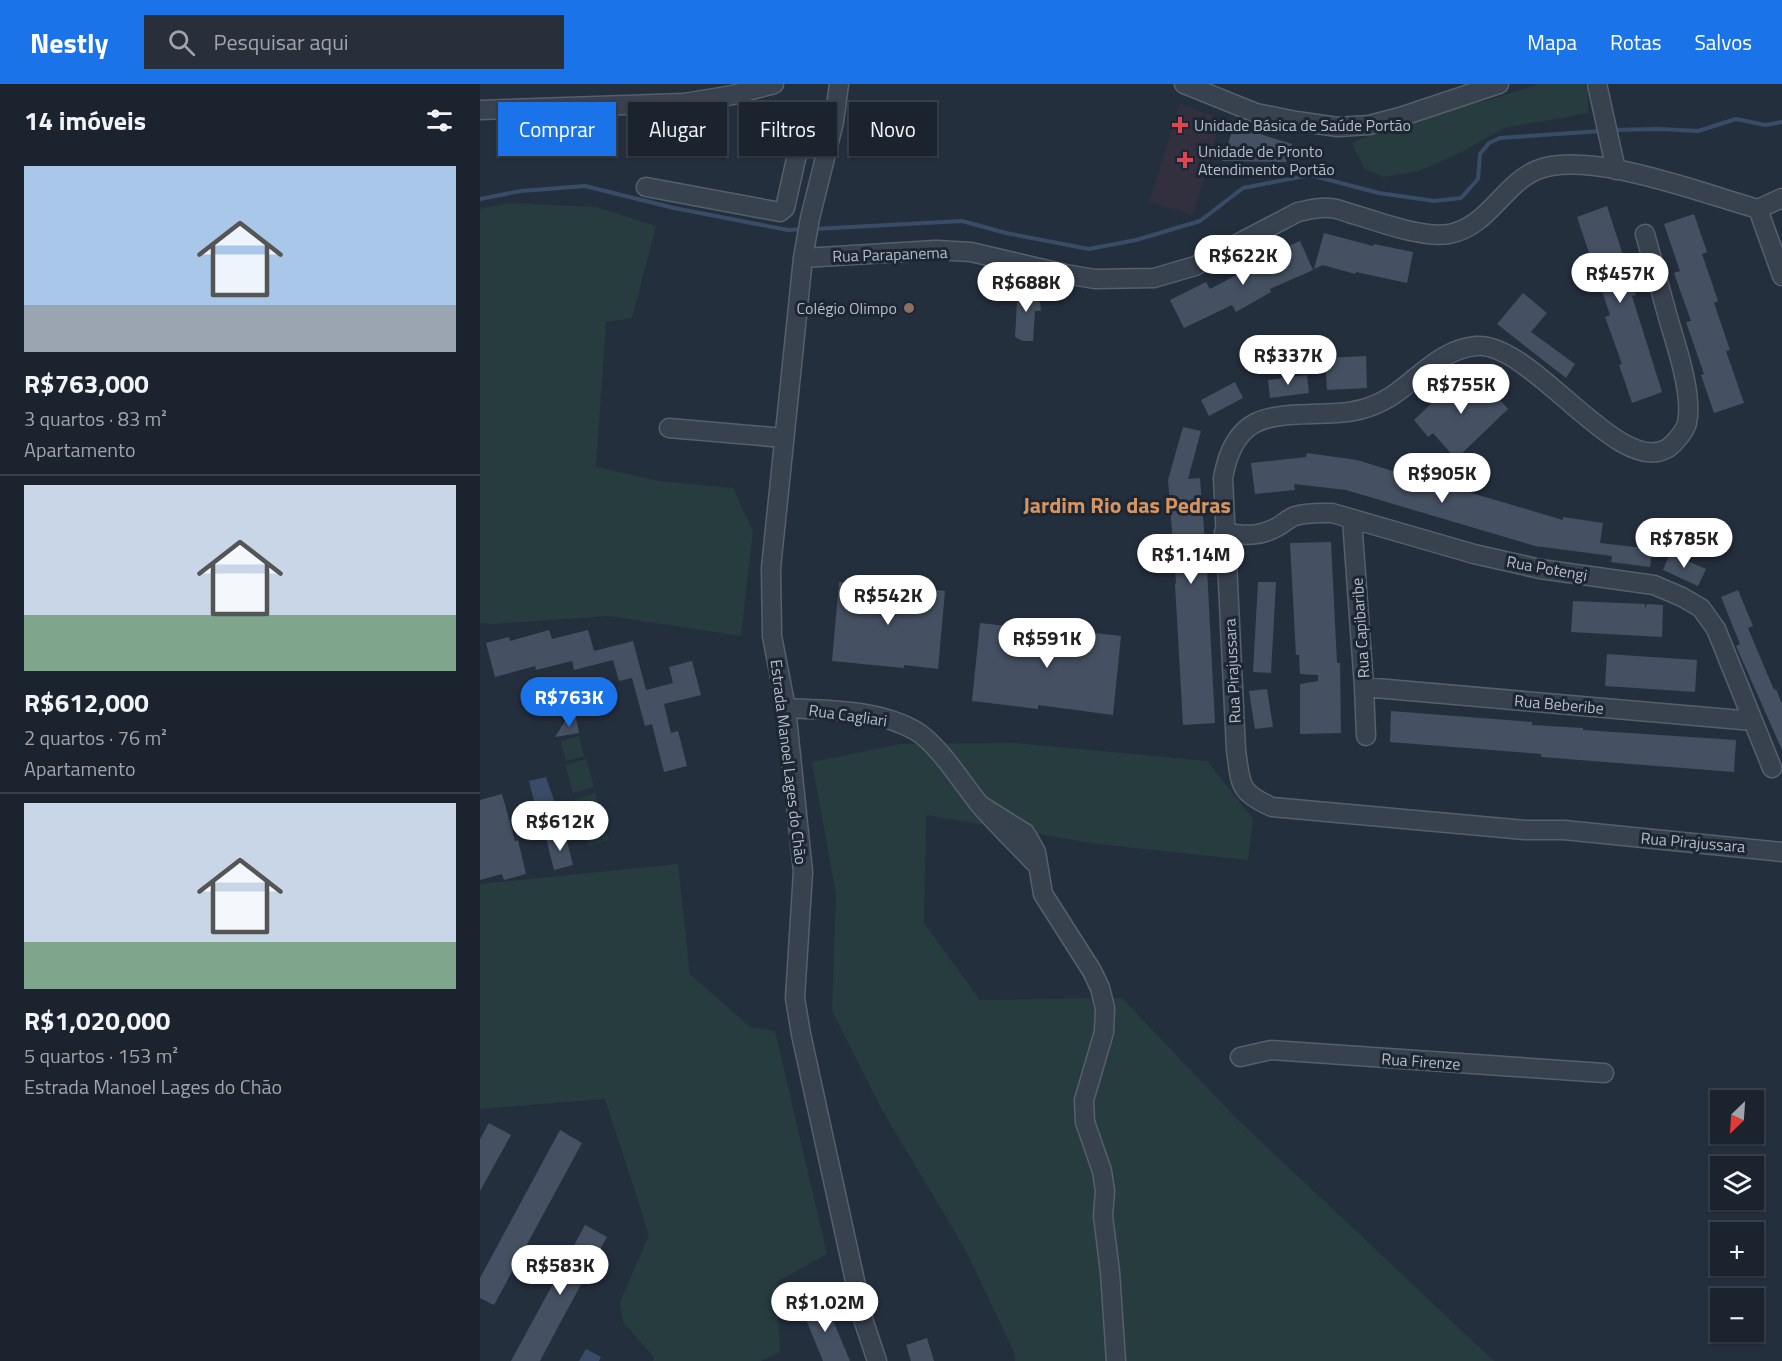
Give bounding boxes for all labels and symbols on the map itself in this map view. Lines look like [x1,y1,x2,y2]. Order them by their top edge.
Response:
place label: Unidade Básica de Saúde Portão [1194,113,1411,137]
marker: Unidade Básica de Saúde Portão [1171,116,1189,134]
place label: Unidade de Pronto Atendimento Portão [1198,139,1335,181]
marker: Unidade de Pronto Atendimento Portão [1176,151,1194,169]
pin: R$622K [1194,235,1292,286]
street label: Rua Parapanema [832,240,948,268]
pin: R$457K [1571,253,1669,304]
pin: R$688K [977,262,1075,313]
place label: Colégio Olimpo [797,296,897,320]
marker: Colégio Olimpo [902,301,916,315]
pin: R$337K [1239,335,1337,386]
pin: R$755K [1412,364,1510,415]
pin: R$905K [1393,453,1491,504]
district label: Jardim Rio das Pedras [1023,488,1231,522]
pin: R$785K [1635,518,1733,569]
pin: R$1.14M [1136,534,1246,585]
street label: Rua Potengi [1505,549,1589,587]
pin: R$542K [839,575,937,626]
street label: Rua Capibaribe [1345,577,1375,679]
pin: R$591K [998,618,1096,669]
street label: Rua Pirajussara [1217,618,1247,724]
street label: Estrada Manoel Lages do Chão [765,658,813,866]
pin: R$763K [520,677,618,728]
street label: Rua Beberibe [1513,688,1605,720]
street label: Rua Cagliari [807,698,889,732]
pin: R$612K [511,801,609,852]
street label: Rua Pirajussara [1640,825,1746,859]
street label: Rua Firenze [1381,1046,1461,1076]
north arrow [1710,1090,1764,1144]
pin: R$583K [511,1245,609,1296]
pin: R$1.02M [770,1282,880,1333]

